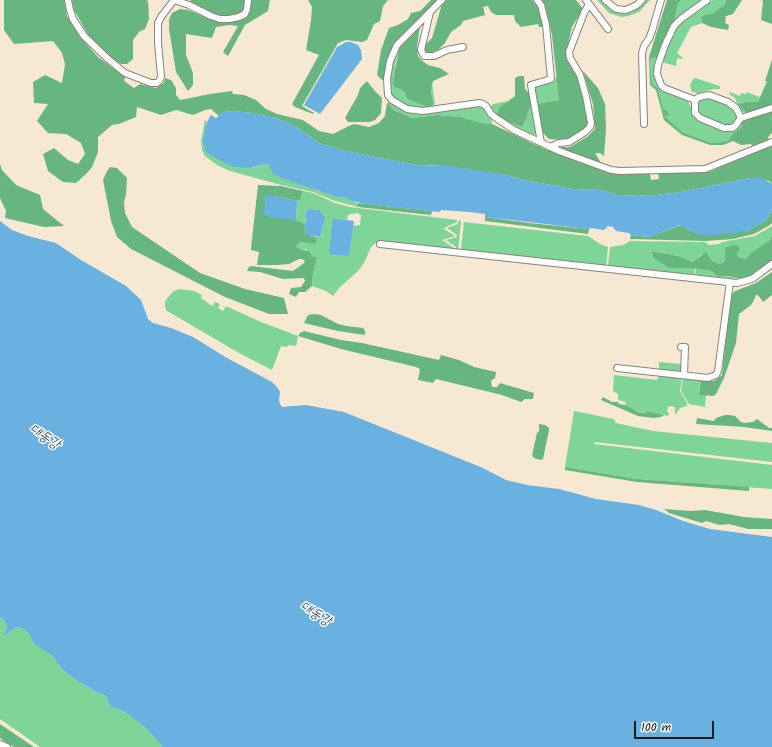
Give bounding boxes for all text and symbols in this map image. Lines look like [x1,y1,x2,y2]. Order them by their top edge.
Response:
water label: 대동강 [25,422,63,454]
water label: 대동강 [296,599,334,631]
scale bar [636,713,716,739]
text: 100 m [641,718,671,737]

